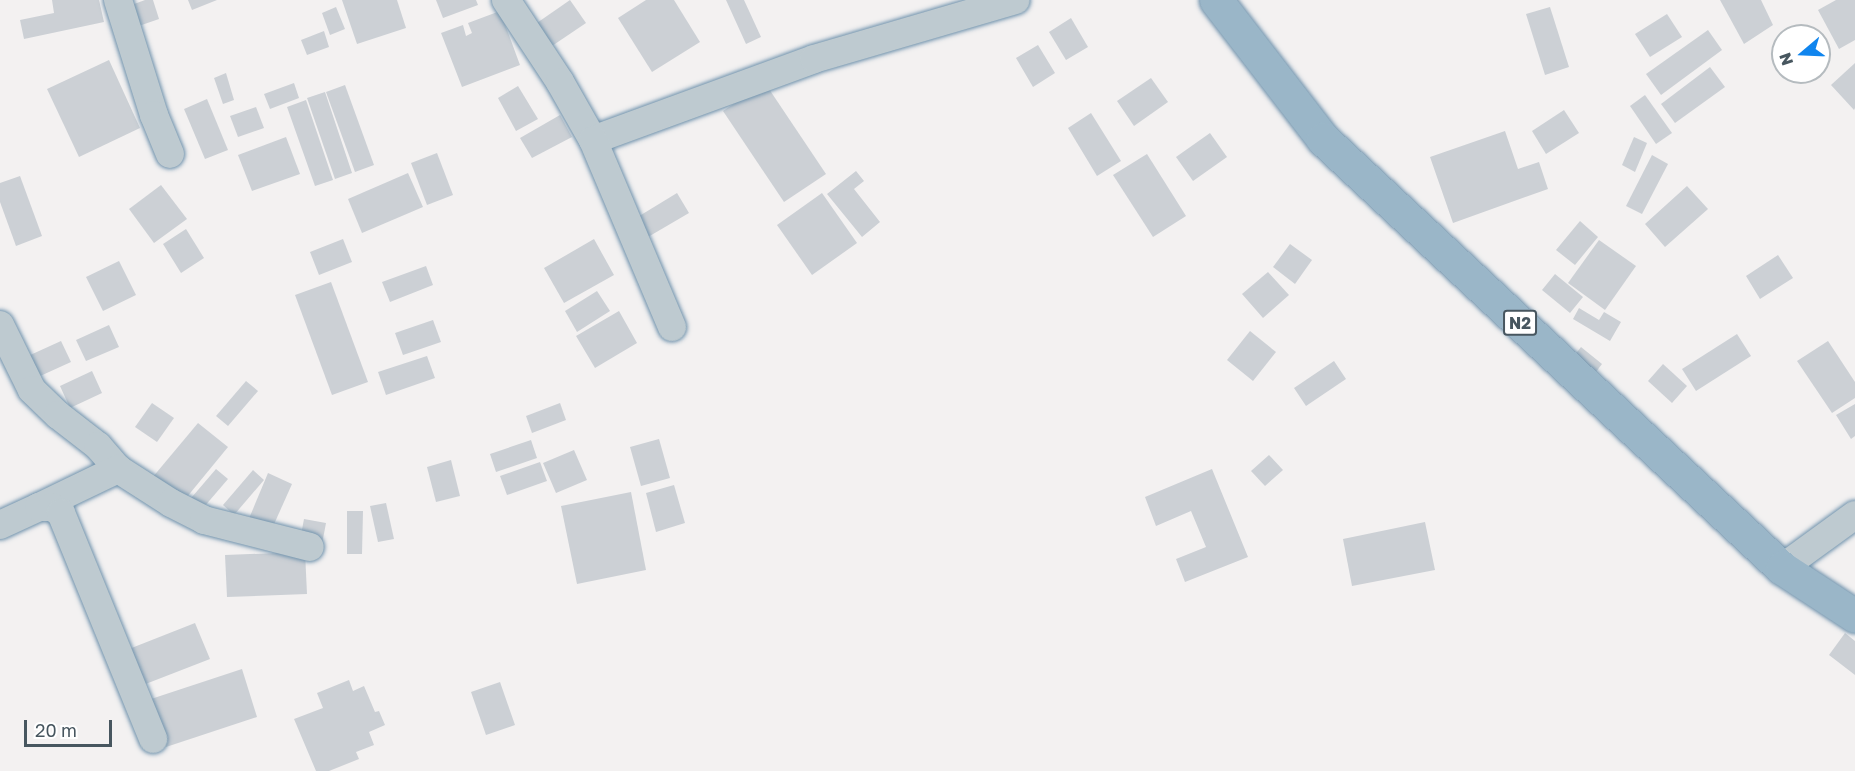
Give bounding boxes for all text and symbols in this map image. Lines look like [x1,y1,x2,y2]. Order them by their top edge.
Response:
north arrow [1771,24,1831,84]
text: N [1774,50,1797,68]
road number: N2 [1502,310,1538,336]
scale bar [27,708,116,746]
text: 20 m [35,719,77,741]

